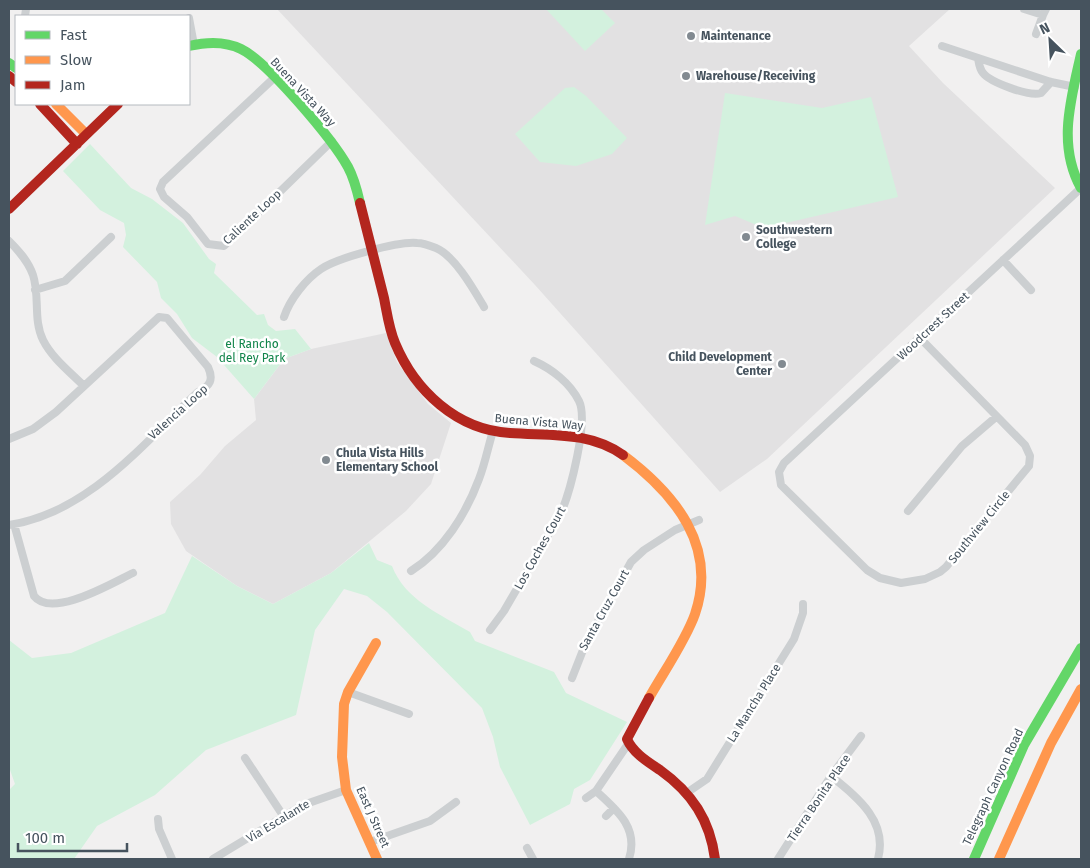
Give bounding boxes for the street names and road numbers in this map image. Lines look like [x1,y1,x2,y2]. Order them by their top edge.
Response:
street label: Buena Vista Way [268,55,339,129]
street label: Caliente Loop [220,187,284,247]
street label: Woodcrest Street [894,289,972,363]
street label: Valencia Loop [145,382,211,442]
street label: Buena Vista Way [494,411,584,433]
street label: Southview Circle [945,488,1013,566]
street label: Los Coches Court [511,504,569,592]
street label: Santa Cruz Court [576,567,632,653]
street label: La Mancha Place [724,661,784,745]
street label: Telegraph Canyon Road [960,726,1026,848]
street label: Tierra Bonita Place [785,752,853,844]
street label: East J Street [353,784,393,850]
street label: Via Escalante [244,797,312,845]

